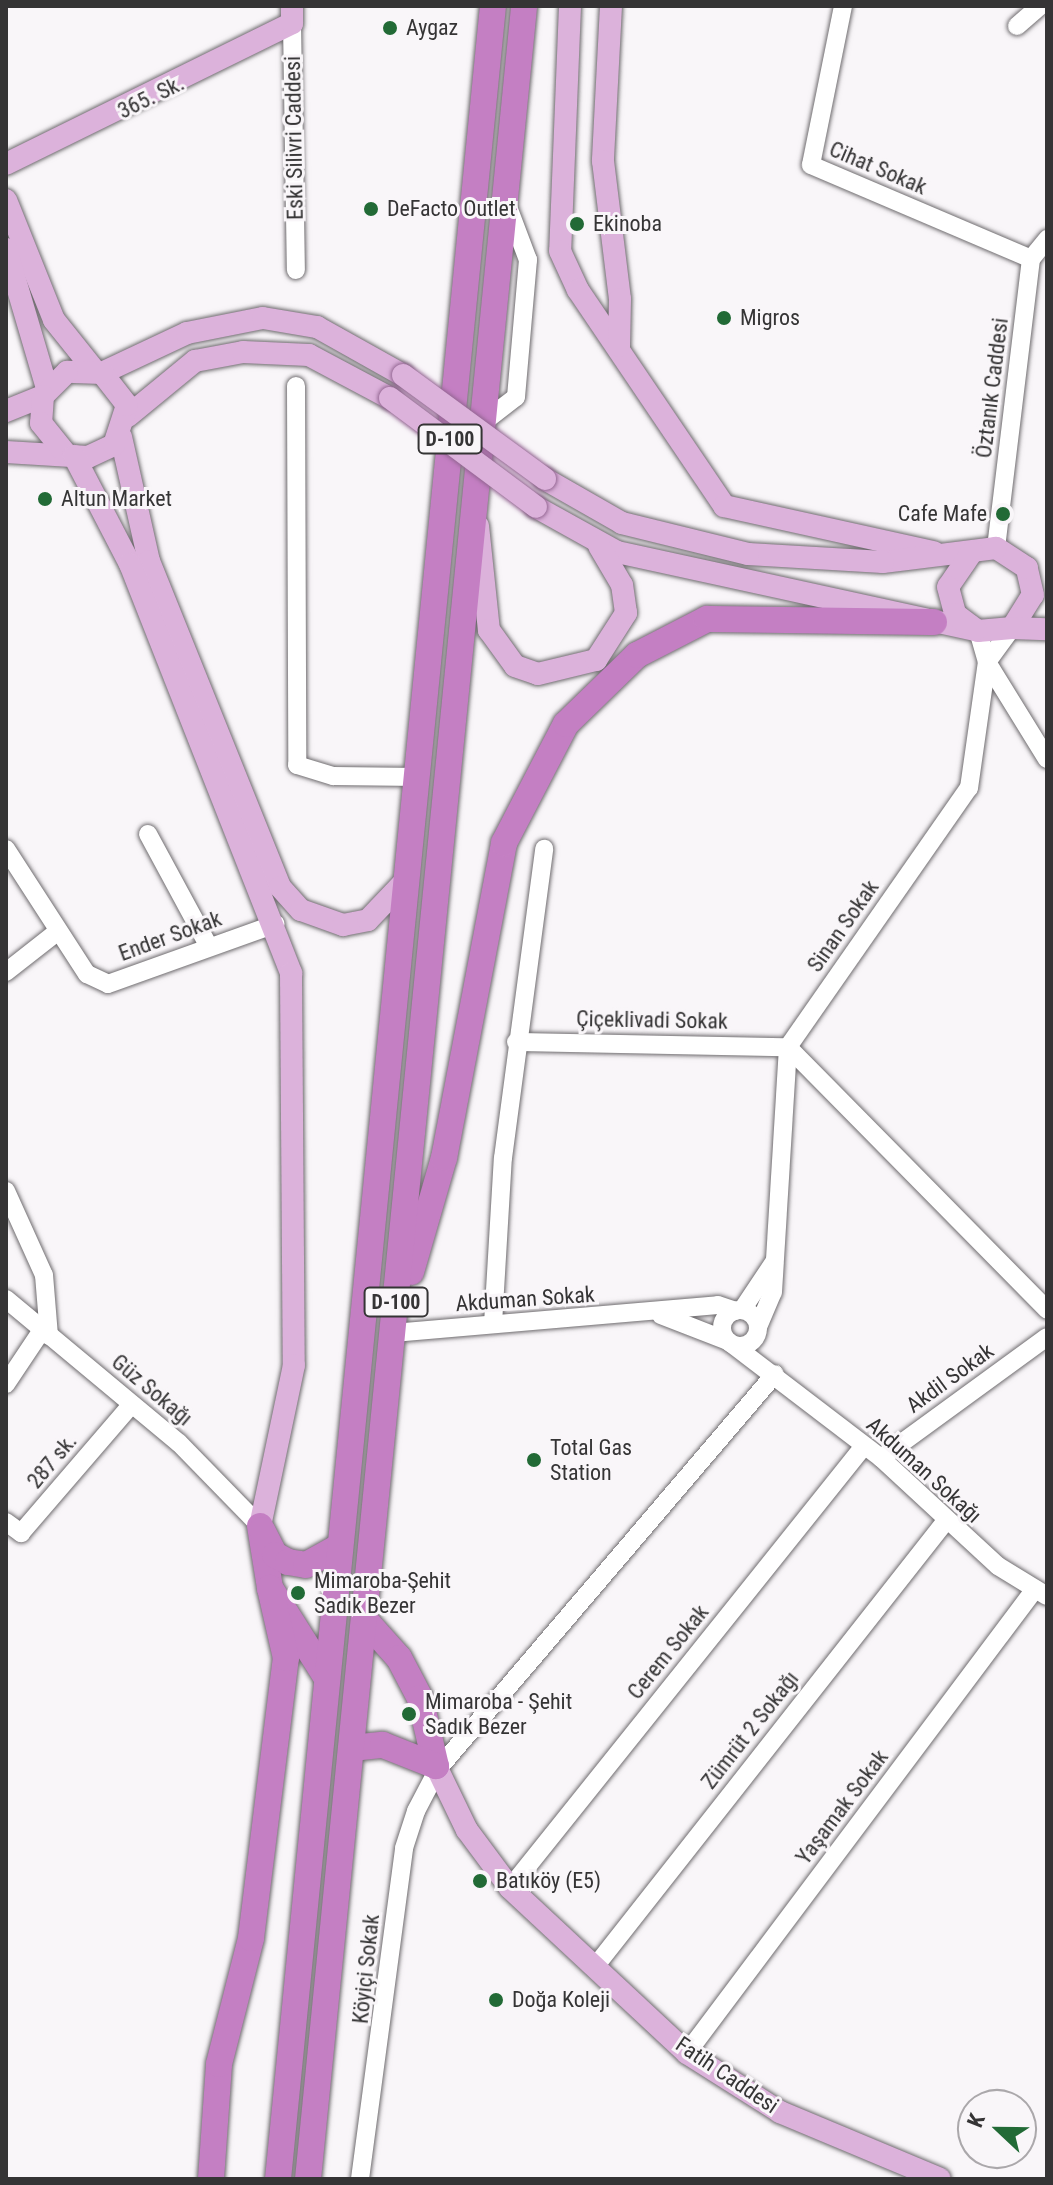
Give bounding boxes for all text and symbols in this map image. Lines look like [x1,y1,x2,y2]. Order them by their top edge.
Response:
place label: Aygaz [406,15,458,41]
marker: Aygaz [381,19,399,37]
street label: Eski Silivri Caddesi [279,56,309,220]
street label: 365. Sk. [114,70,188,124]
street label: Cihat Sokak [825,136,931,200]
place label: DeFacto Outlet [387,196,515,222]
marker: DeFacto Outlet [362,200,380,218]
place label: Ekinoba [593,211,662,237]
marker: Ekinoba [568,215,586,233]
place label: Migros [740,305,800,331]
marker: Migros [715,309,733,327]
street label: Öztanık Caddesi [970,316,1014,460]
road number: D-100 [416,423,484,455]
place label: Altun Market [61,486,172,512]
marker: Altun Market [36,490,54,508]
place label: Cafe Mafe [898,501,987,527]
marker: Cafe Mafe [994,505,1012,523]
street label: Sinan Sokak [802,875,884,977]
street label: Ender Sokak [115,905,225,967]
street label: Çiçeklivadi Sokak [576,1005,728,1035]
street label: Akduman Sokak [454,1281,596,1317]
road number: D-100 [362,1286,430,1318]
street label: Akdil Sokak [901,1338,999,1418]
street label: Güz Sokağı [106,1349,198,1431]
street label: Akduman Sokağı [861,1411,987,1529]
street label: 287 sk. [22,1428,82,1494]
place label: Total Gas Station [550,1434,632,1486]
marker: Total Gas Station [525,1451,543,1469]
place label: Mimaroba-Şehit Sadık Bezer [314,1567,451,1618]
marker: Mimaroba-Şehit Sadık Bezer [289,1584,307,1602]
street label: Cerem Sokak [622,1599,714,1705]
street label: Zümrüt 2 Sokağı [696,1666,804,1794]
place label: Mimaroba - Şehit Sadık Bezer [425,1688,572,1740]
marker: Mimaroba - Şehit Sadık Bezer [400,1705,418,1723]
street label: Yaşamak Sokak [790,1744,894,1870]
place label: Batıköy (E5) [496,1868,601,1894]
marker: Batıköy (E5) [471,1872,489,1890]
street label: Köyiçi Sokak [347,1913,385,2025]
place label: Doğa Koleji [512,1987,610,2013]
marker: Doğa Koleji [487,1991,505,2009]
street label: Fatih Caddesi [671,2031,783,2119]
north arrow [957,2089,1037,2169]
text: K [962,2110,990,2131]

